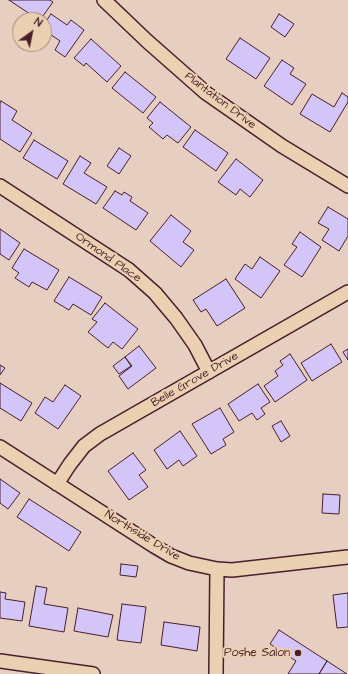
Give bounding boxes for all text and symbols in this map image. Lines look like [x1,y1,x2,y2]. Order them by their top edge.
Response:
north arrow [12,12,52,52]
text: N [31,14,45,31]
street label: Plantation Drive [181,69,259,133]
street label: Ormond Place [72,230,144,286]
street label: Belle Grove Drive [149,349,241,411]
street label: Northside Drive [101,508,183,564]
place label: Poshe Salon [224,646,290,660]
marker: Poshe Salon [293,648,303,658]

